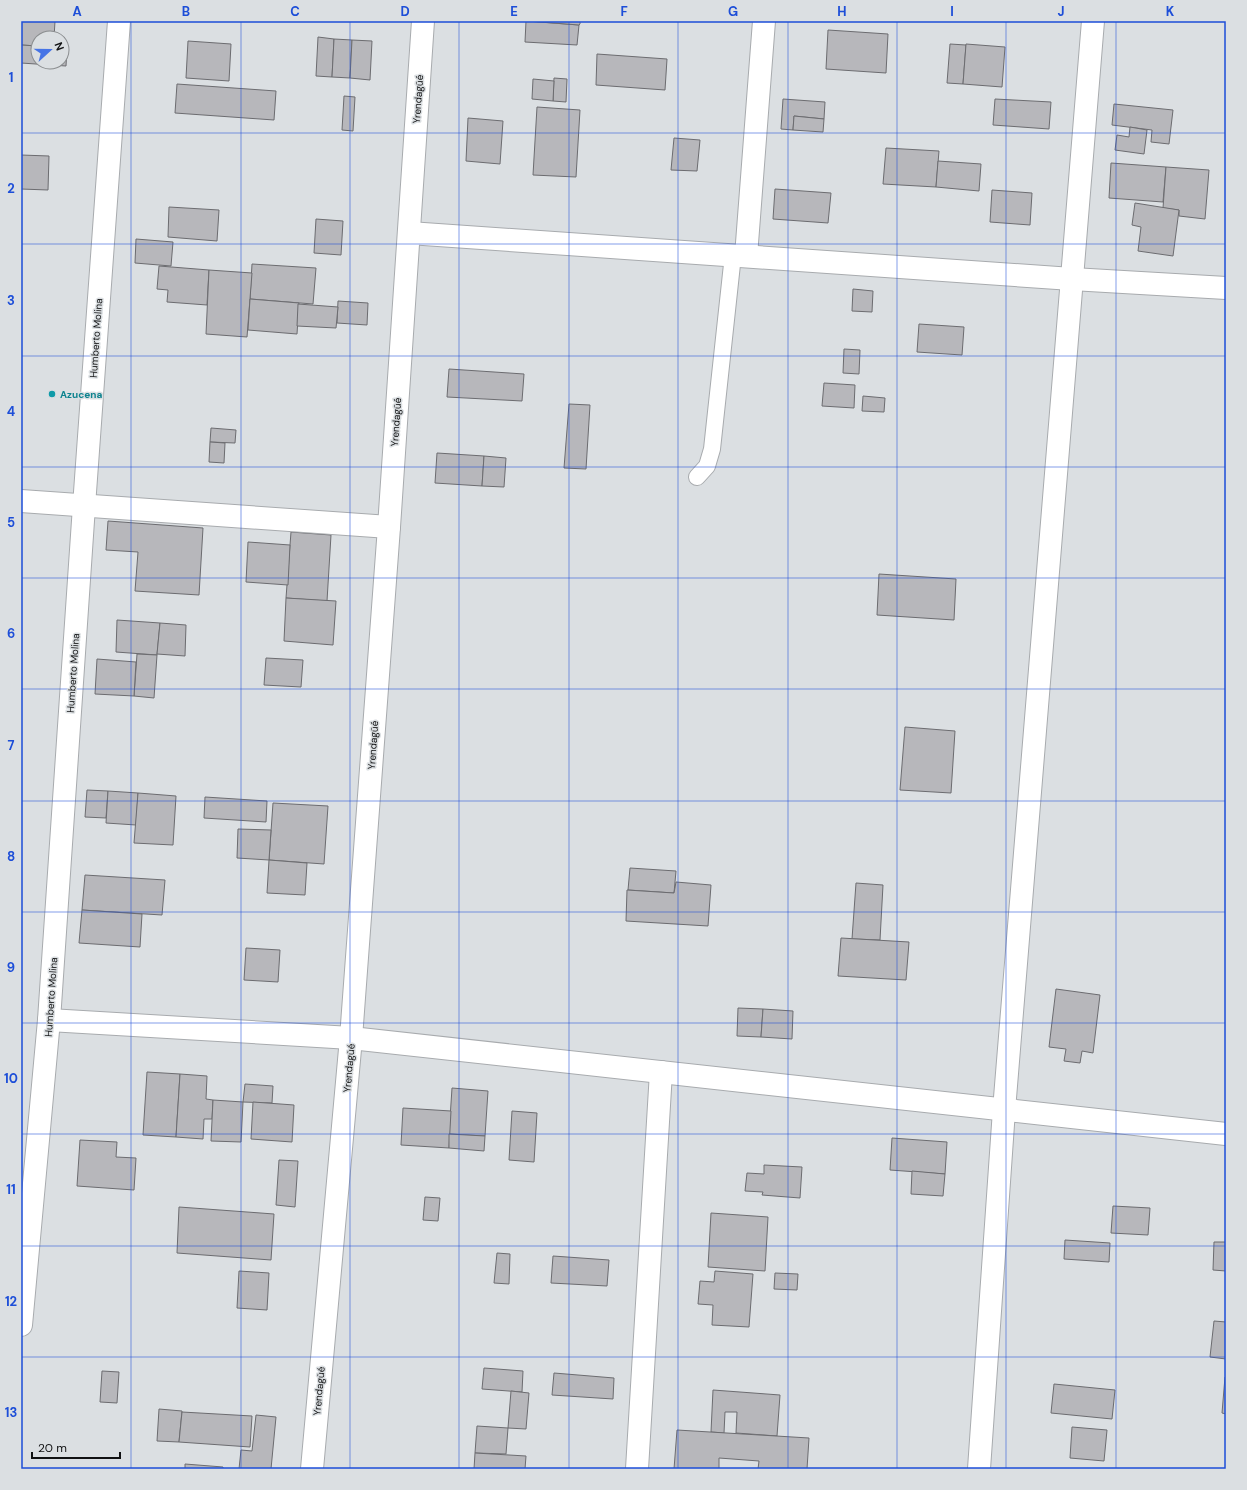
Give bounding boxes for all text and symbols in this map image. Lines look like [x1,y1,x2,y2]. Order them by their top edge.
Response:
text: A [72,3,82,20]
text: B [182,3,190,20]
text: C [290,3,300,20]
text: D [400,3,410,20]
text: E [510,3,518,20]
text: F [620,3,628,20]
text: G [728,3,738,20]
text: H [837,3,847,20]
text: I [950,3,954,20]
text: J [1057,3,1065,20]
text: K [1166,3,1175,20]
north arrow [30,30,70,70]
text: N [51,40,67,53]
text: 1 [9,69,13,86]
street label: Yrendagüé [410,74,426,124]
text: 2 [7,180,15,197]
text: 3 [7,292,15,309]
street label: Humberto Molina [87,298,105,378]
place label: Azucena [60,388,102,401]
marker: Azucena [47,389,57,399]
street label: Yrendagüé [388,397,404,447]
text: 4 [7,403,15,420]
text: 5 [7,514,15,531]
text: 6 [7,625,15,642]
street label: Humberto Molina [64,633,82,713]
street label: Yrendagüé [365,720,381,770]
text: 7 [8,737,15,754]
text: 8 [7,848,15,865]
street label: Humberto Molina [42,957,60,1037]
text: 9 [7,959,15,976]
street label: Yrendagüé [340,1043,358,1093]
text: 10 [4,1070,18,1087]
text: 11 [6,1181,16,1198]
text: 12 [5,1293,17,1310]
street label: Yrendagüé [310,1366,328,1416]
text: 13 [5,1404,17,1421]
scale bar [32,1434,120,1460]
text: 20 m [38,1440,67,1456]

